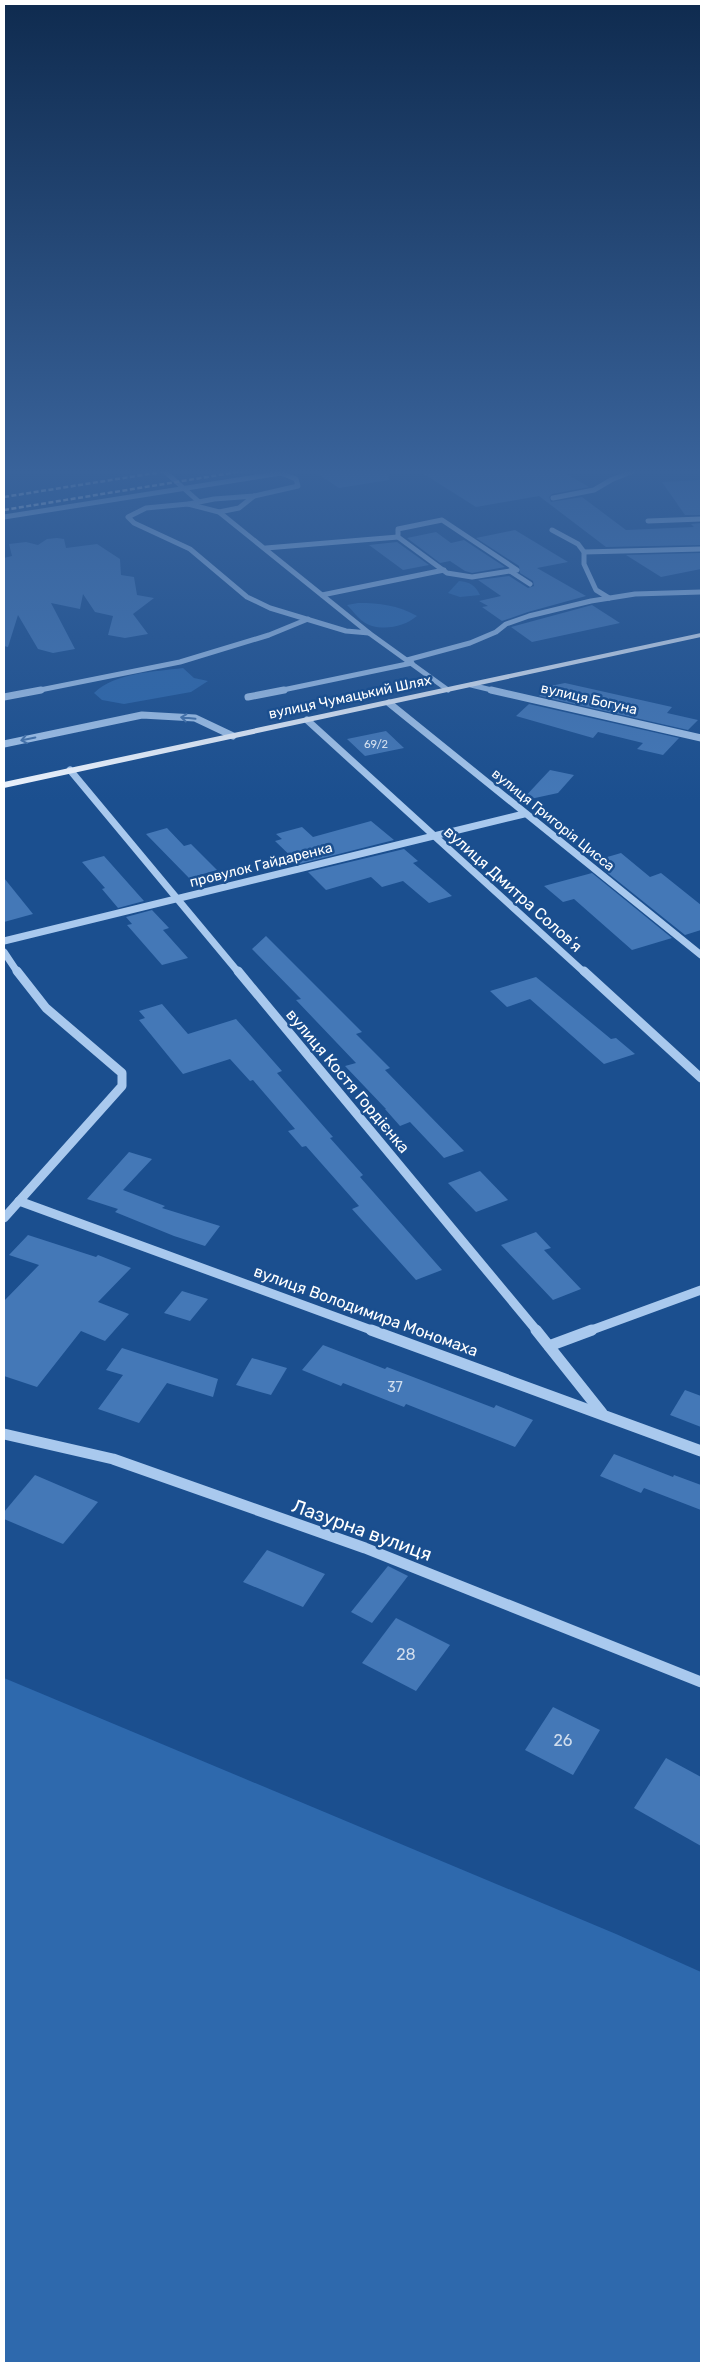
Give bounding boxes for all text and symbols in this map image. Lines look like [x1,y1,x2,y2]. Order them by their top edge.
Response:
street label: вулиця Чумацький Шлях [267,671,433,723]
street label: вулиця Богуна [539,680,639,718]
one-way arrow [181,713,197,723]
one-way arrow [21,734,37,744]
house number: 69/2 [364,738,388,751]
street label: вулиця Григорія Цисса [488,765,618,875]
street label: вулиця Дмитра Соловʼя [440,822,586,956]
street label: провулок Гайдаренка [188,839,334,891]
street label: вулиця Костя Гордієнка [282,1005,414,1157]
street label: вулиця Володимира Мономаха [251,1261,481,1361]
house number: 37 [387,1379,403,1396]
street label: Лазурна вулиця [289,1494,435,1566]
house number: 28 [396,1645,416,1664]
house number: 26 [553,1731,573,1750]

